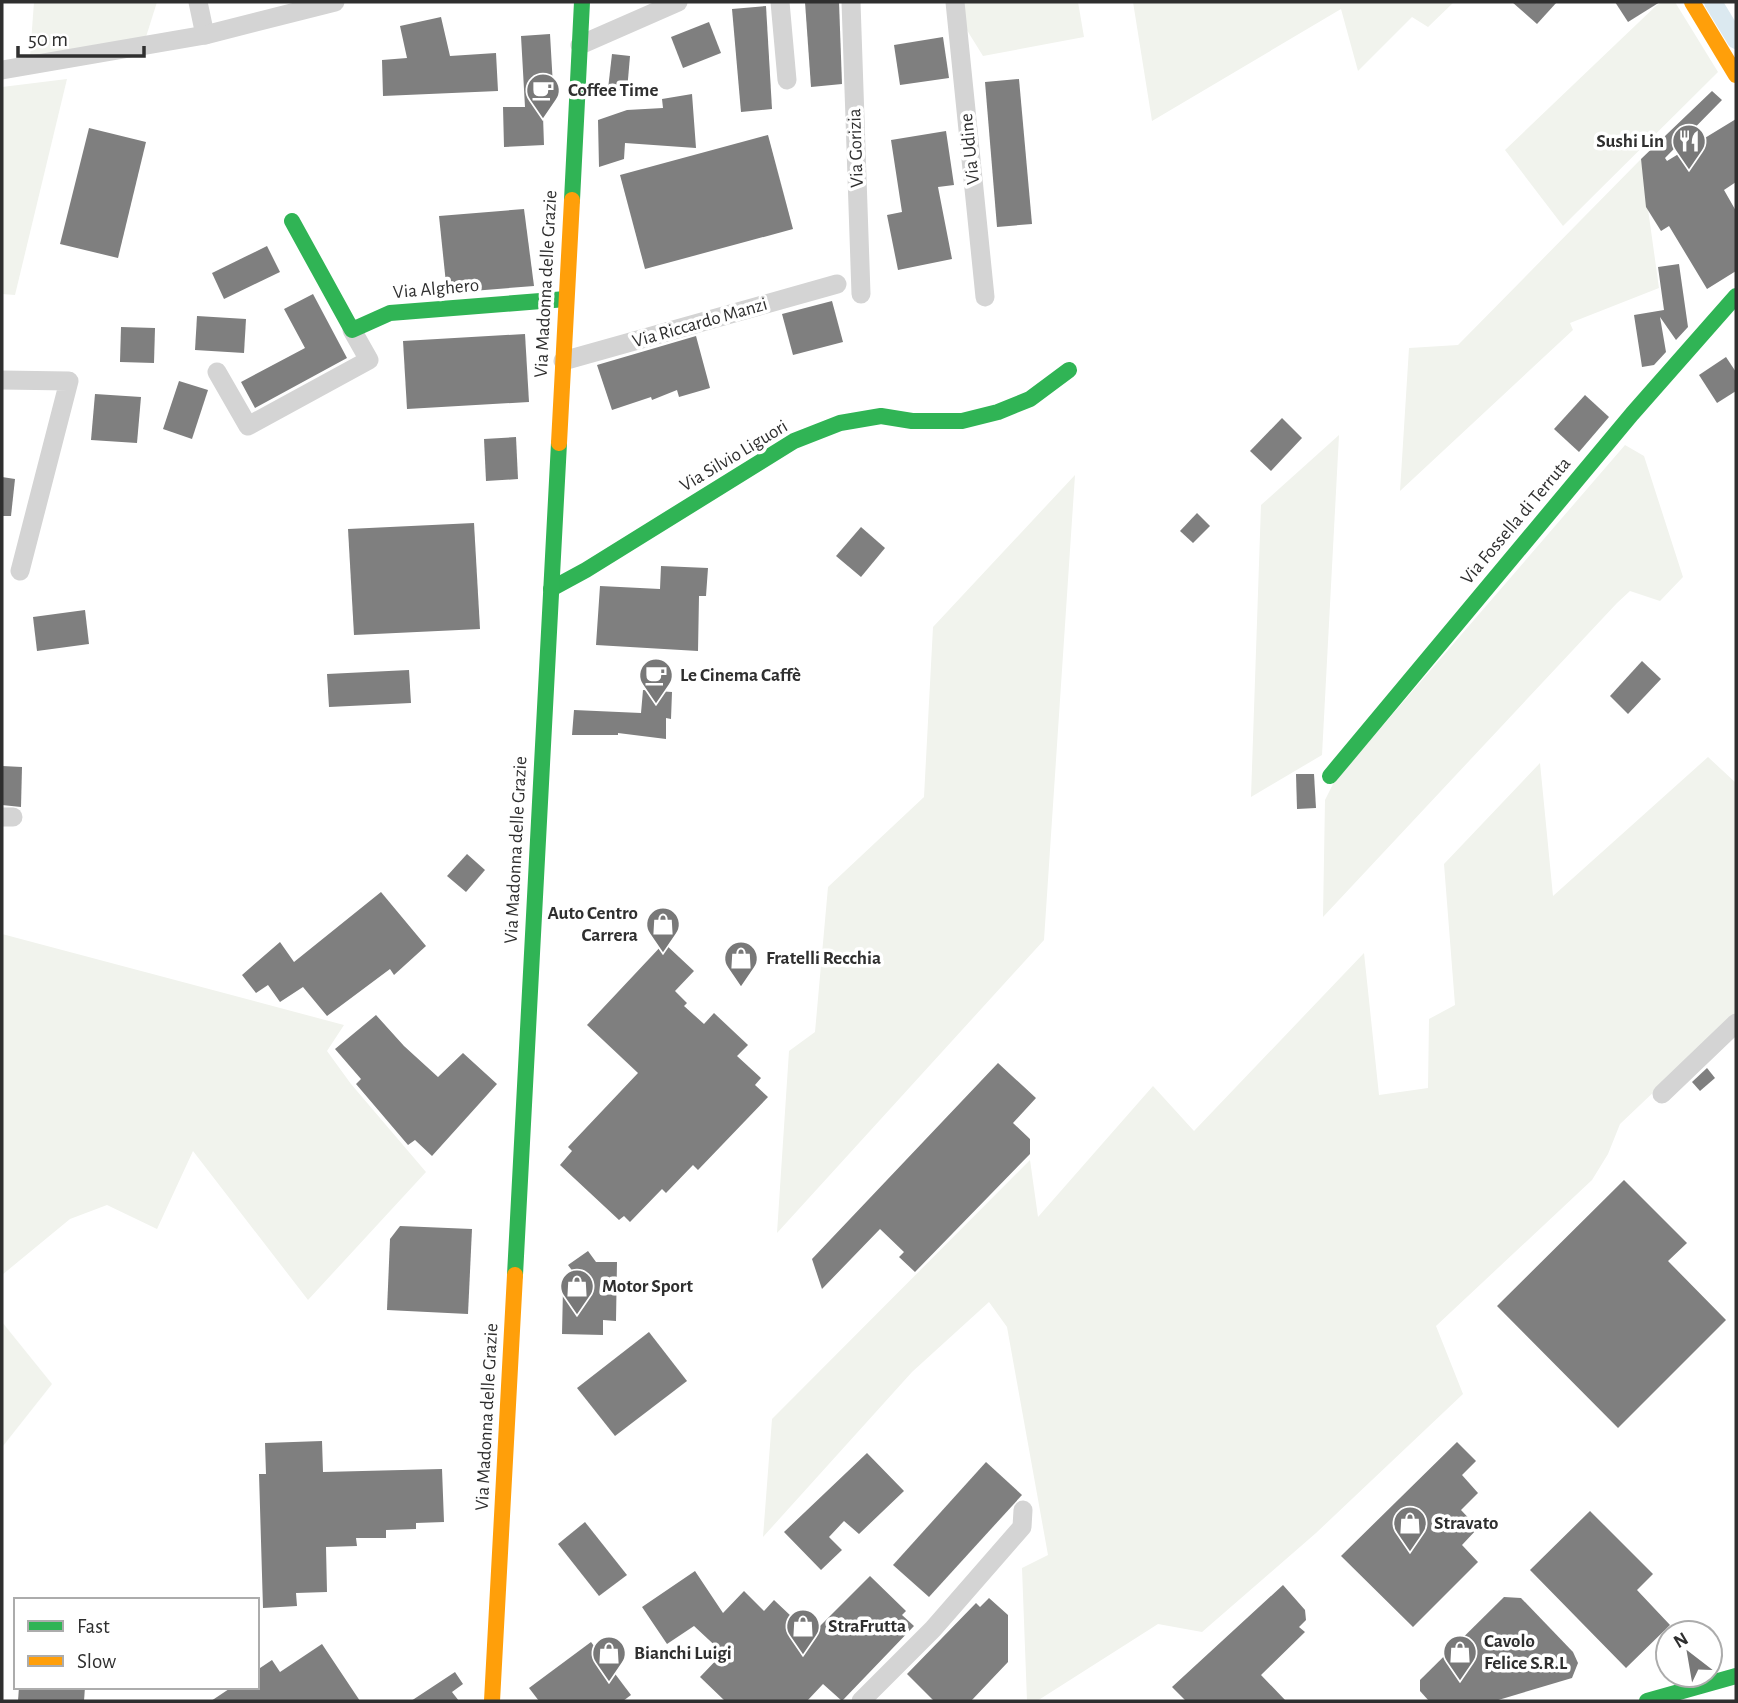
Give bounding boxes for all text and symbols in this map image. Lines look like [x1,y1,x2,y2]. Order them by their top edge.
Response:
scale bar [18,14,144,58]
text: 50 m [28,29,68,50]
cafe icon: Coffee Time [524,71,562,120]
place label: Coffee Time [568,81,658,100]
street label: Via Gorizia [845,108,867,188]
street label: Via Udine [957,112,983,186]
restaurant icon: Sushi Lin [1670,122,1708,171]
place label: Sushi Lin [1596,132,1664,151]
street label: Via Madonna delle Grazie [532,190,560,378]
street label: Via Alghero [392,276,480,302]
street label: Via Riccardo Manzi [630,295,770,351]
street label: Via Silvio Liguori [677,416,791,496]
street label: Via Fossella di Terruta [1457,454,1575,588]
cafe icon: Le Cinema Caffè [637,656,675,705]
place label: Le Cinema Caffè [680,666,801,685]
street label: Via Madonna delle Grazie [502,756,530,944]
place label: Auto Centro Carrera [548,904,638,945]
shop icon: Auto Centro Carrera [644,905,682,954]
shop icon: Fratelli Recchia [722,939,760,988]
place label: Fratelli Recchia [766,949,881,968]
shop icon: Motor Sport [558,1267,596,1316]
place label: Motor Sport [602,1277,694,1296]
street label: Via Madonna delle Grazie [473,1323,501,1511]
shop icon: Stravato [1391,1504,1429,1553]
place label: Stravato [1434,1514,1498,1533]
legend [14,1598,259,1689]
shop icon: StraFrutta [784,1607,822,1656]
text: Fast [77,1616,110,1637]
place label: StraFrutta [828,1617,906,1636]
north arrow [1654,1619,1724,1689]
text: N [1670,1629,1692,1652]
place label: Cavolo Felice S.R.L [1484,1632,1568,1673]
shop icon: Cavolo Felice S.R.L [1441,1633,1479,1682]
shop icon: Bianchi Luigi [590,1634,628,1683]
place label: Bianchi Luigi [634,1644,732,1663]
text: Slow [77,1651,116,1672]

